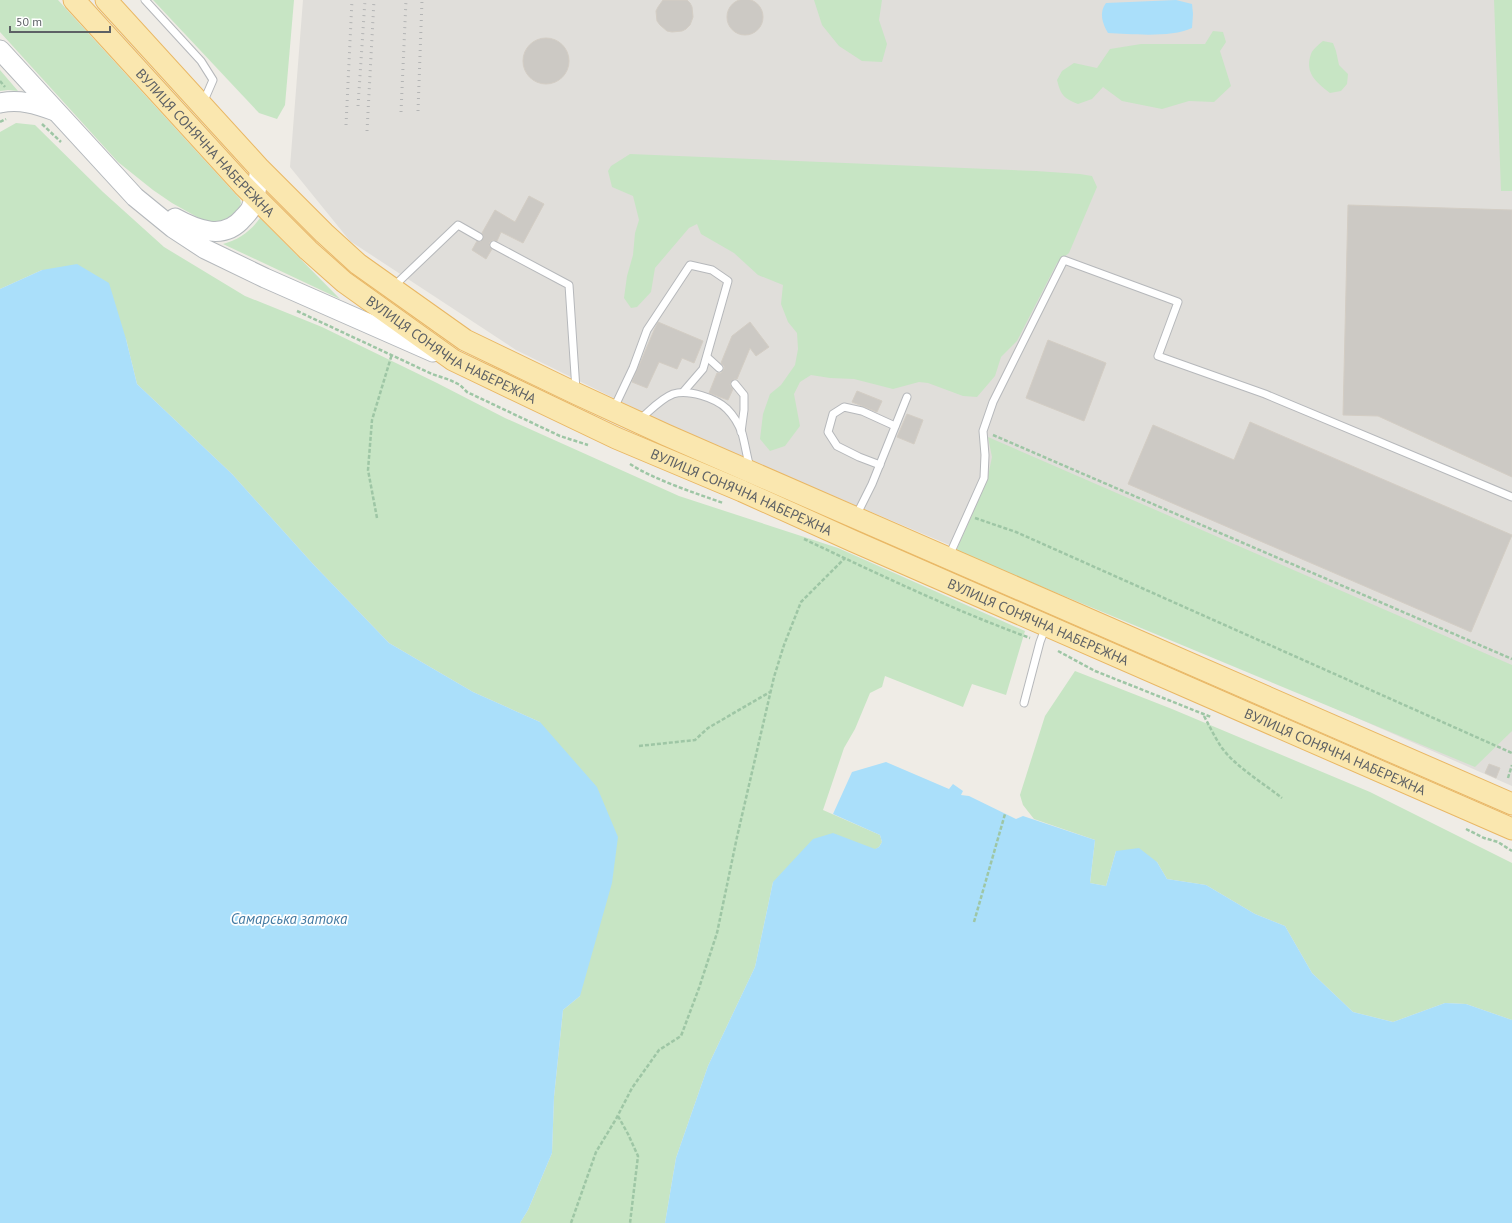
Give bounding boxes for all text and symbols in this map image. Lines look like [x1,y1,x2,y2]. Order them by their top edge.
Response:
scale bar [10,8,110,34]
text: 50 m [16,14,42,29]
street label: ВУЛИЦЯ СОНЯЧНА НАБЕРЕЖНА [132,65,279,221]
street label: ВУЛИЦЯ СОНЯЧНА НАБЕРЕЖНА [363,292,540,408]
street label: ВУЛИЦЯ СОНЯЧНА НАБЕРЕЖНА [648,445,836,540]
street label: ВУЛИЦЯ СОНЯЧНА НАБЕРЕЖНА [945,574,1132,670]
street label: ВУЛИЦЯ СОНЯЧНА НАБЕРЕЖНА [1242,704,1429,800]
water label: Самарська затока [231,909,348,928]

